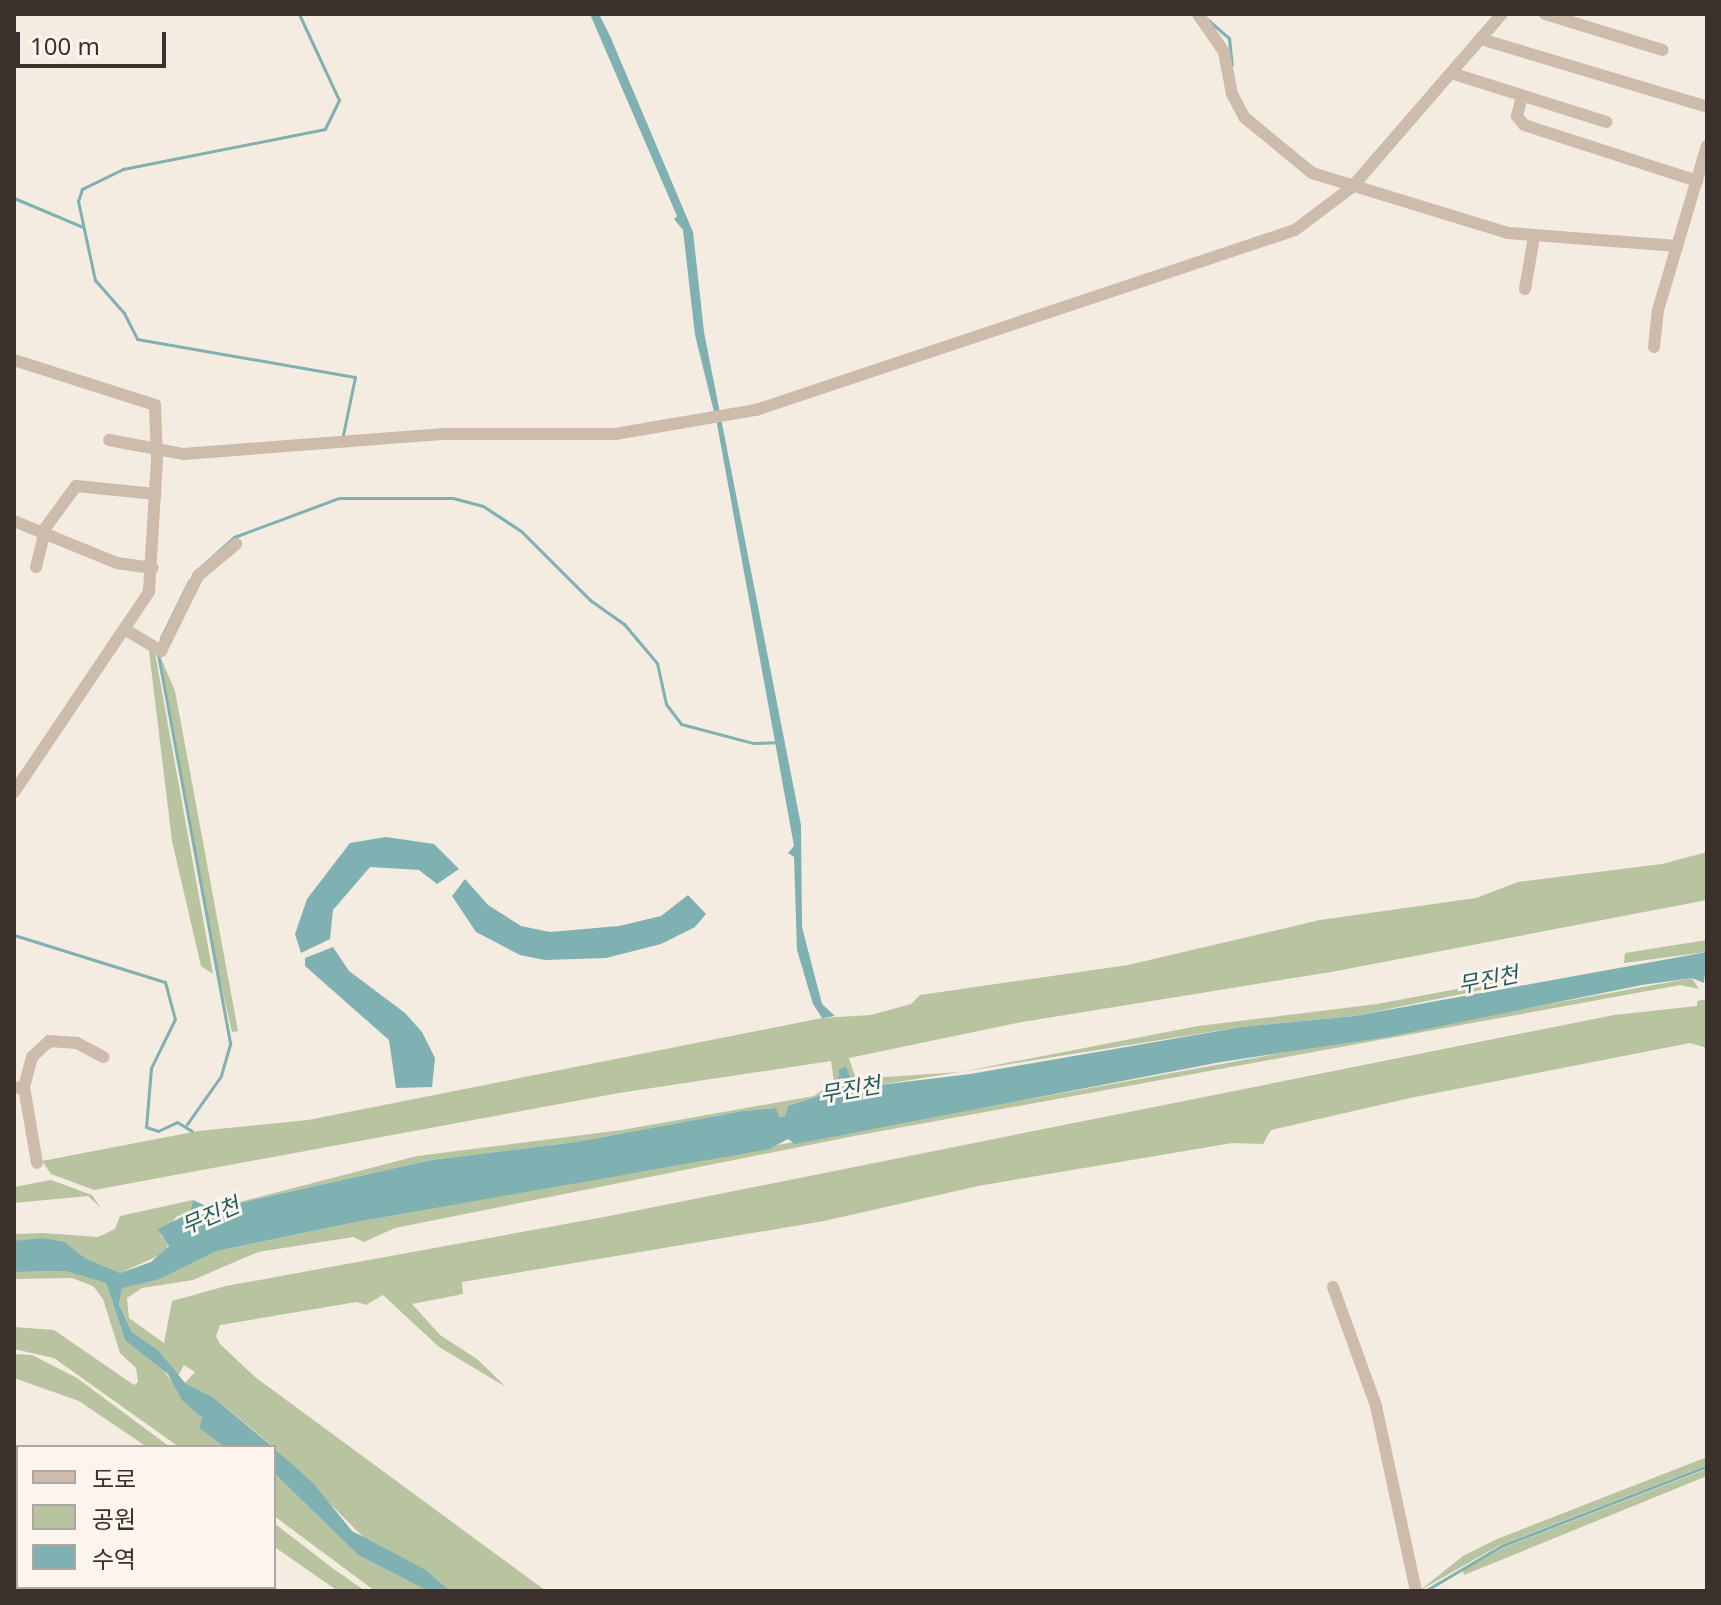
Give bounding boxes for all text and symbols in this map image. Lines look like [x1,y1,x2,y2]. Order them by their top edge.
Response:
scale bar [20,16,170,66]
text: 100 m [30,29,100,62]
water label: 무진천 [1456,960,1520,998]
water label: 무진천 [818,1071,882,1107]
water label: 무진천 [177,1191,243,1239]
legend [16,1445,276,1589]
text: 도로 [92,1462,136,1495]
text: 공원 [92,1502,136,1535]
text: 수역 [92,1542,136,1575]

